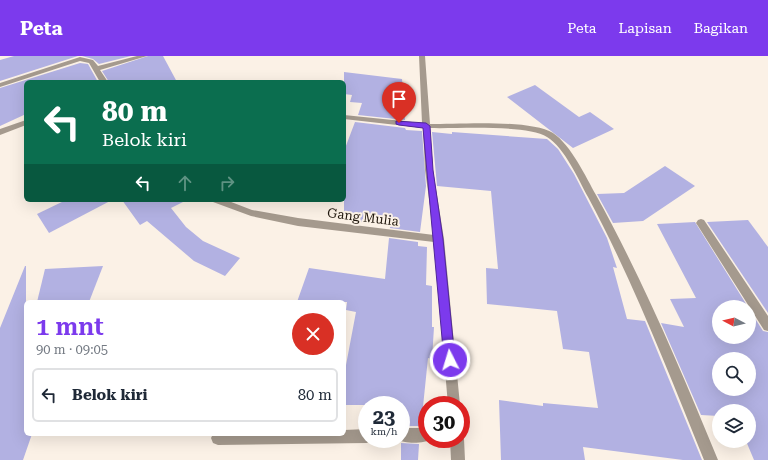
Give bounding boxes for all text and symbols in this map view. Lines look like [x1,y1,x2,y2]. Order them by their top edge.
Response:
text: Peta [20,17,63,40]
text: Peta [567,20,596,36]
text: Lapisan [618,20,672,36]
text: Bagikan [694,20,748,36]
pin [382,82,416,123]
icon: arrive [388,88,410,110]
text: 80 m [102,95,167,128]
icon: left [36,96,88,148]
text: Belok kiri [102,129,187,150]
icon: left [132,172,154,194]
icon: ahead [174,172,196,194]
icon: right [216,172,238,194]
street label: Gang Mulia [326,205,400,229]
north arrow [712,300,756,344]
map controls [712,300,756,448]
text: 1 mnt [36,313,104,341]
button: close [292,313,334,355]
position arrow [429,339,471,381]
text: 90 m · 09:05 [36,342,108,357]
button: search [712,352,756,396]
icon: left [38,384,60,406]
text: Belok kiri [72,386,148,404]
text: 80 m [298,386,332,404]
speed limit sign: 30 [418,396,470,448]
button: layers [712,404,756,448]
text: 23 [373,405,395,429]
text: km/h [371,426,397,437]

